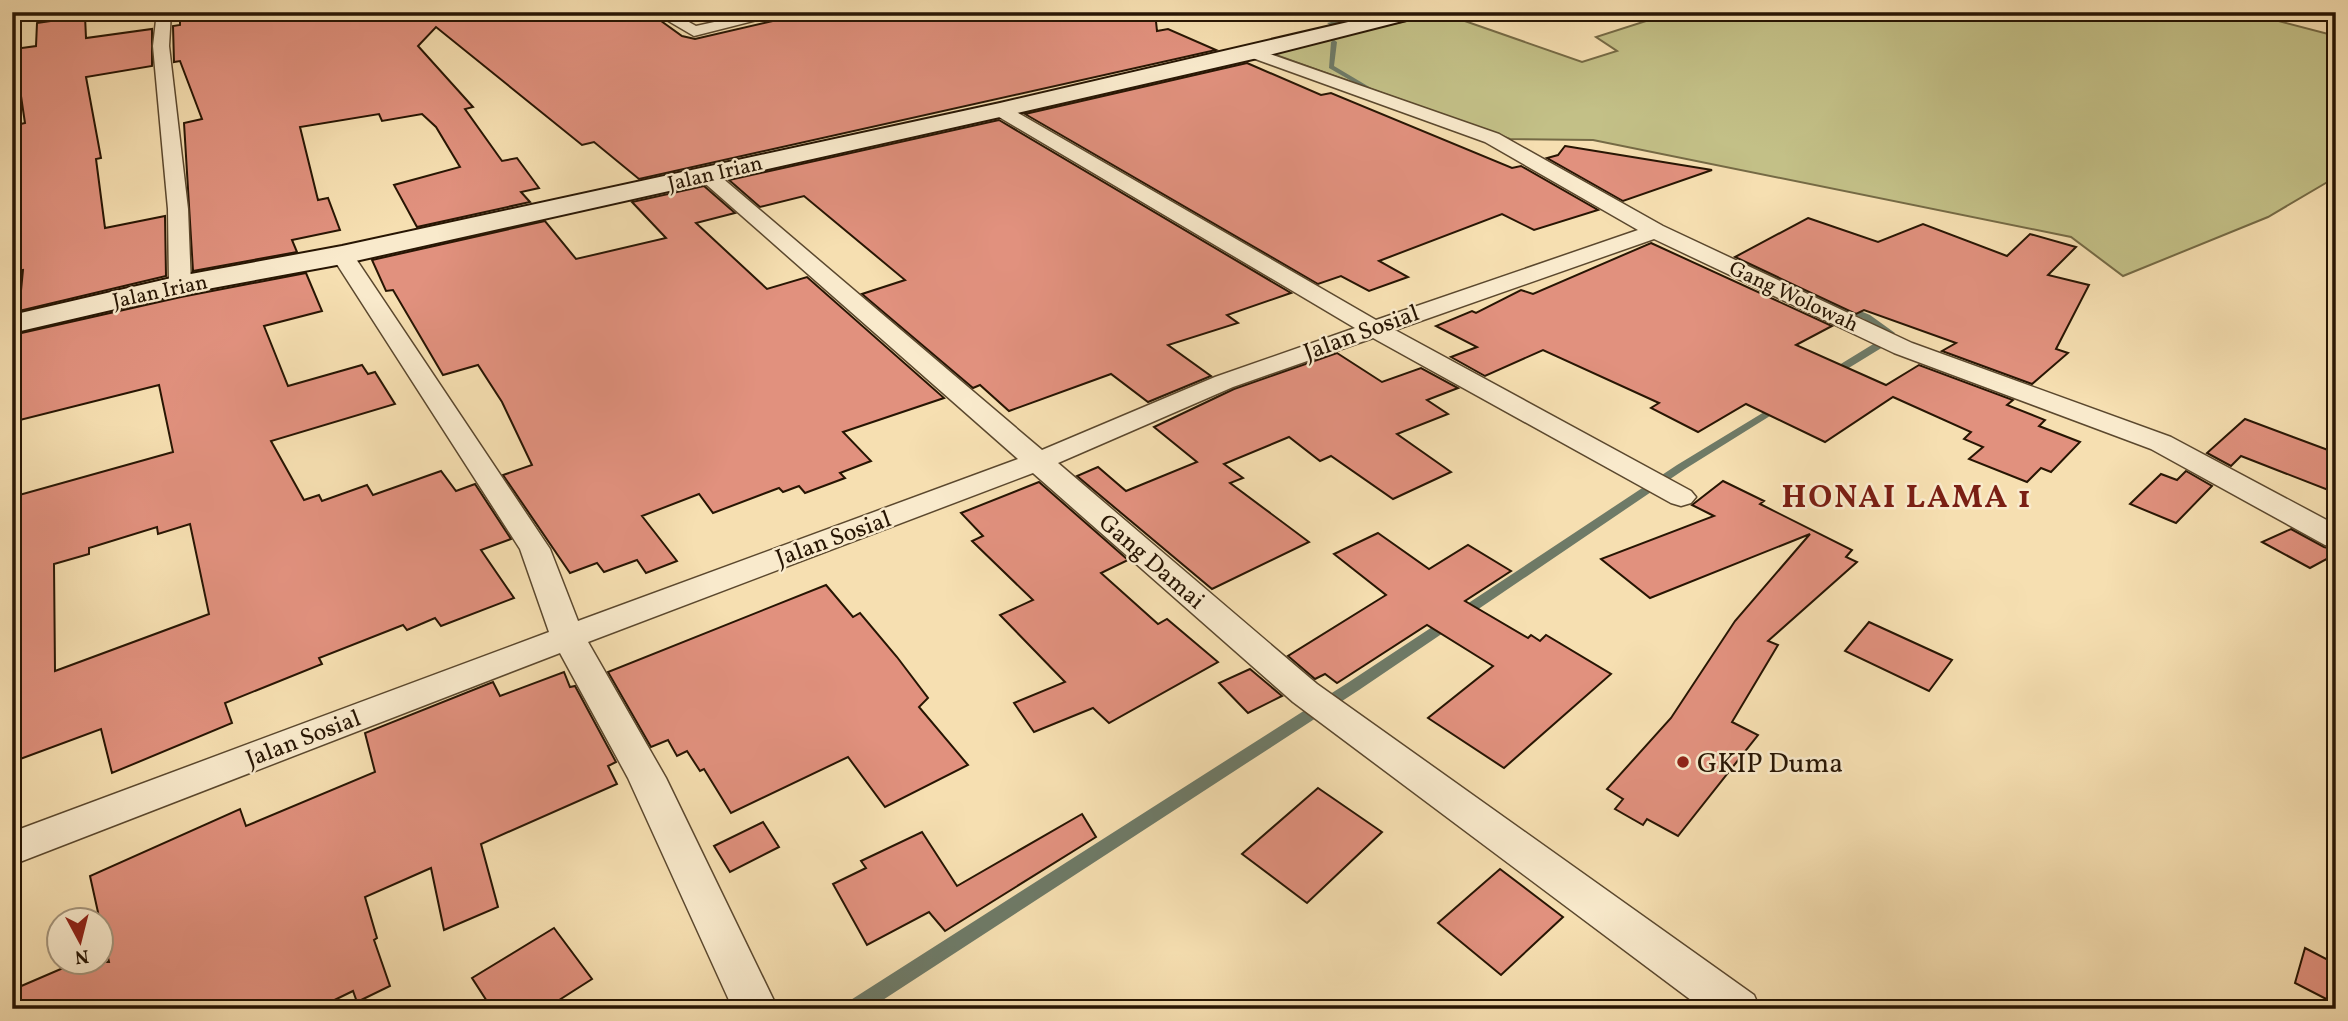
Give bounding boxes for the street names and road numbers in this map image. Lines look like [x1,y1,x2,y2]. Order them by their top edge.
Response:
street label: Jalan Irian [665,149,766,199]
street label: Gang Wolowah [1724,255,1863,340]
street label: Jalan Irian [110,268,210,317]
street label: Jalan Sosial [1299,297,1424,371]
street label: Jalan Sosial [771,503,896,577]
street label: Gang Damai [1090,507,1211,618]
street label: Jalan Sosial [241,702,366,777]

